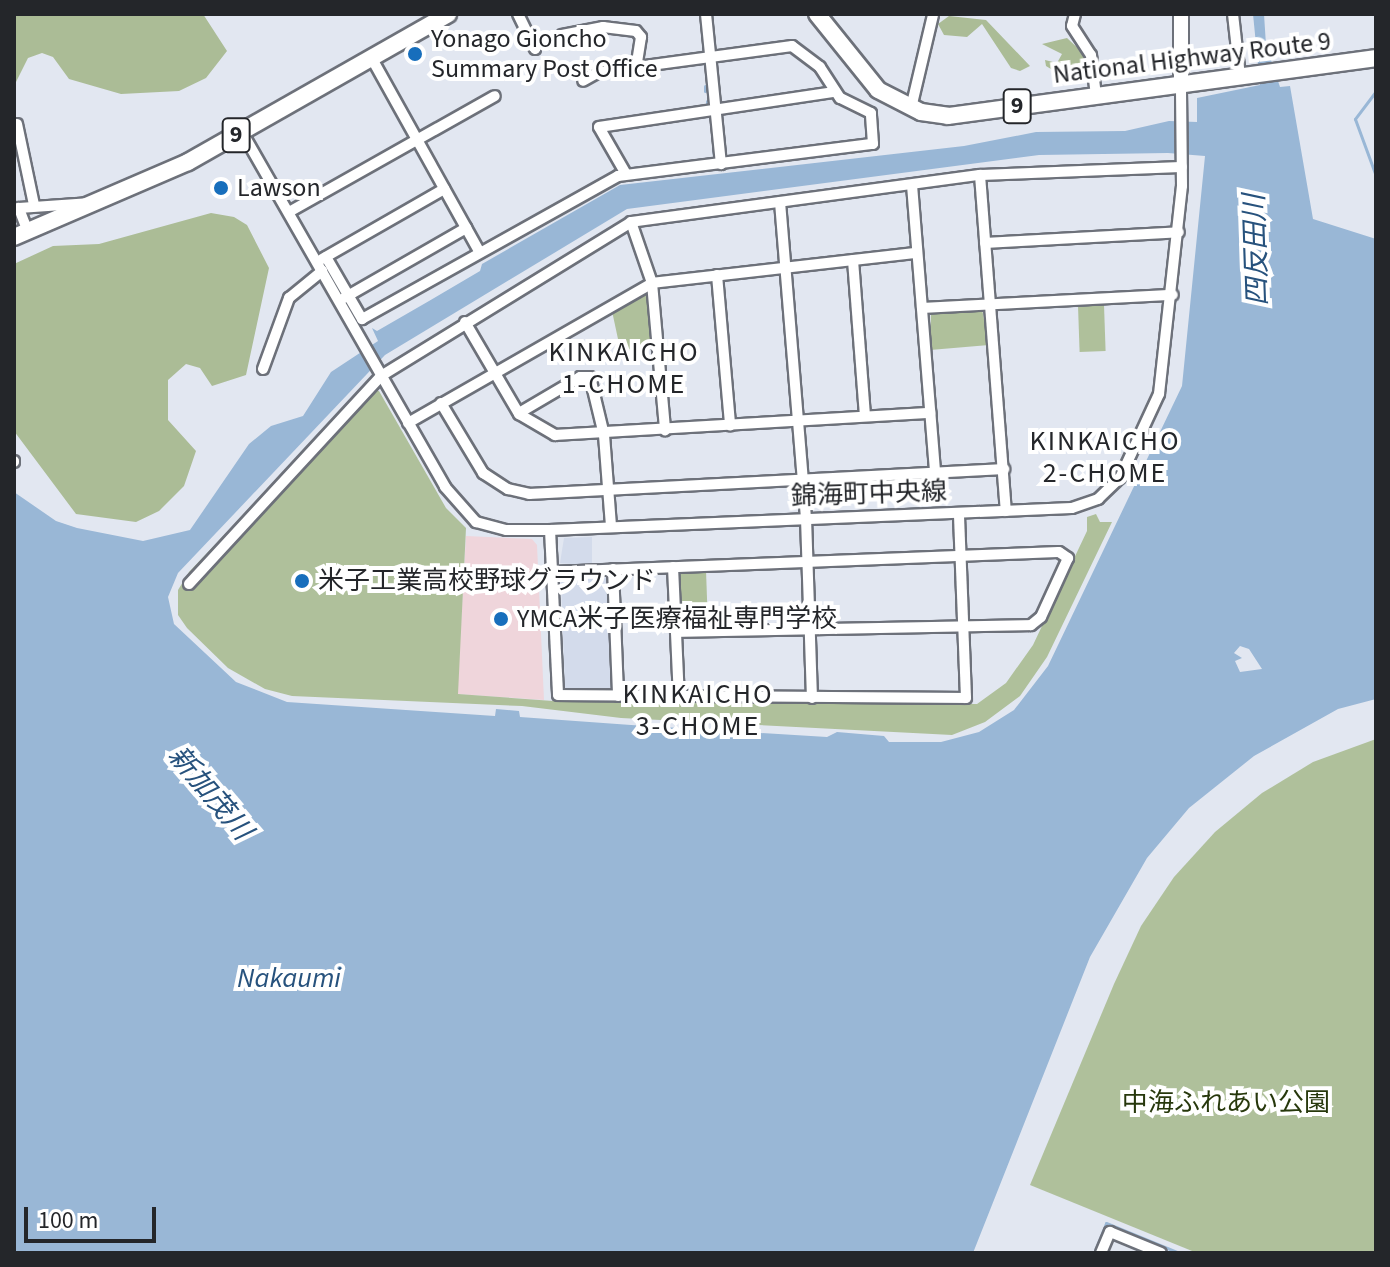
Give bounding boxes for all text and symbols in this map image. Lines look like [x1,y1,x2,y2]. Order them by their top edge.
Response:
place label: Yonago Gioncho Summary Post Office [431,23,658,84]
street label: National Highway Route 9 [1051,25,1333,91]
marker: Yonago Gioncho Summary Post Office [406,45,424,63]
road number: 9 [1001,86,1033,126]
road number: 9 [220,115,252,155]
place label: Lawson [237,172,321,204]
marker: Lawson [212,179,230,197]
water label: 四反田川 [1237,193,1275,307]
district label: KINKAICHO 1-CHOME [548,335,700,401]
district label: KINKAICHO 2-CHOME [1029,424,1181,490]
street label: 錦海町中央線 [791,476,947,512]
place label: 米子工業高校野球グラウンド [318,565,656,597]
marker: 米子工業高校野球グラウンド [293,572,311,590]
place label: YMCA米子医療福祉専門学校 [517,603,837,635]
marker: YMCA米子医療福祉専門学校 [492,610,510,628]
district label: KINKAICHO 3-CHOME [622,677,774,743]
water label: 新加茂川 [161,739,259,847]
water label: Nakaumi [237,961,341,995]
park label: 中海ふれあい公園 [1122,1087,1330,1119]
scale bar [28,1191,160,1241]
text: 100 m [38,1203,98,1238]

